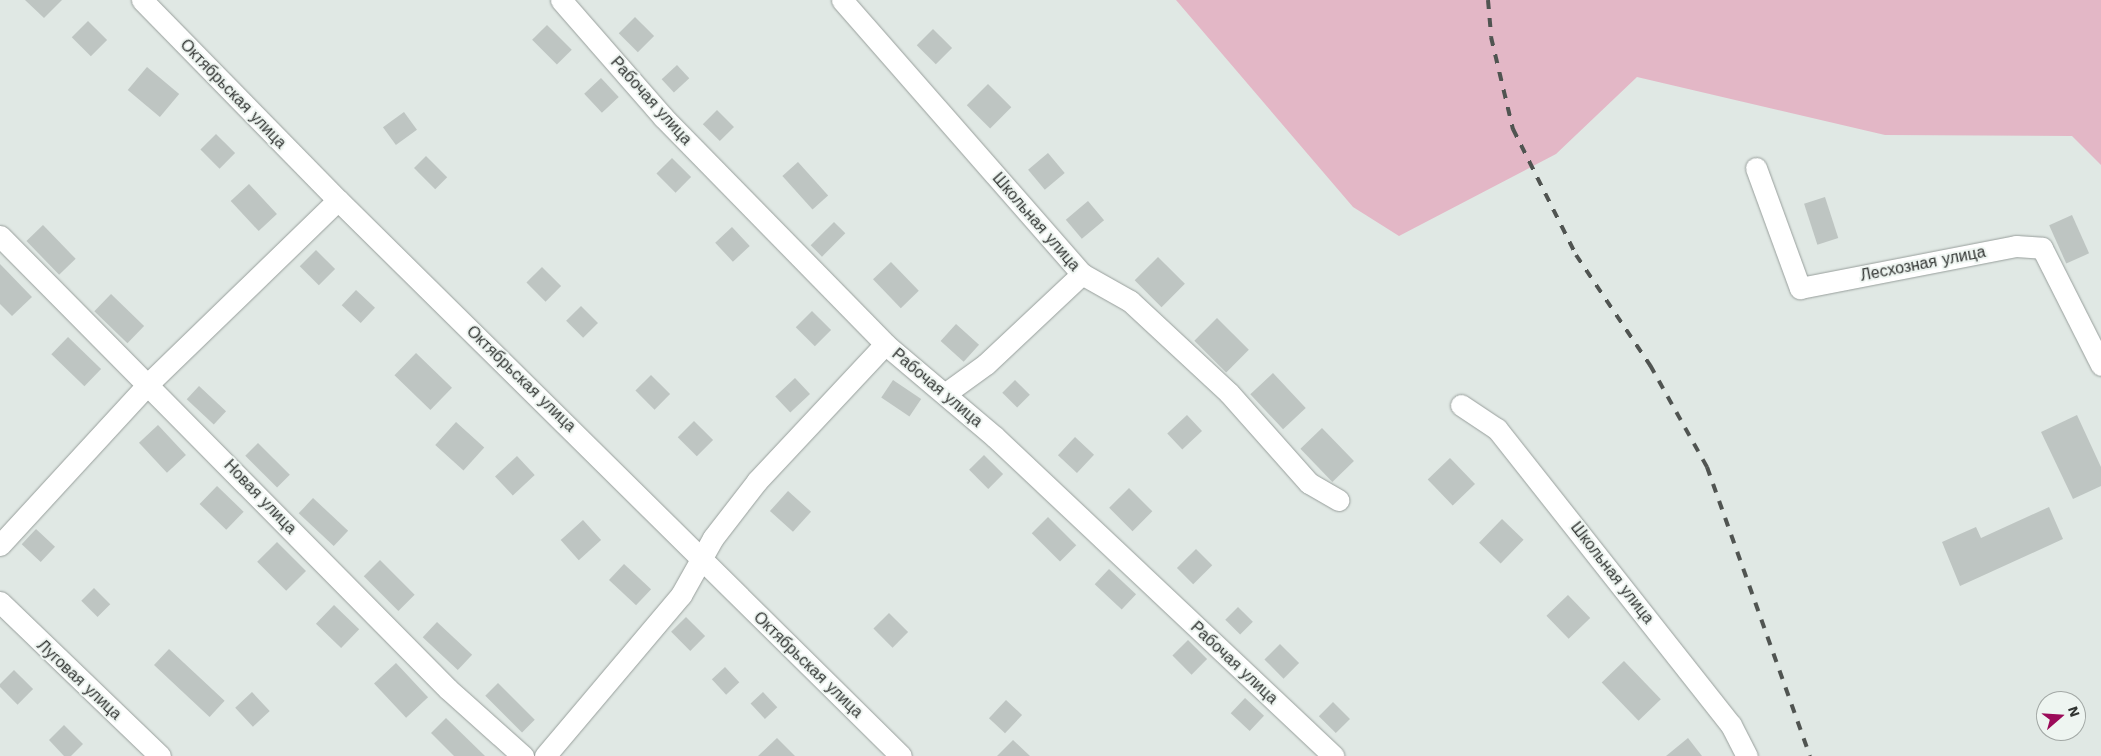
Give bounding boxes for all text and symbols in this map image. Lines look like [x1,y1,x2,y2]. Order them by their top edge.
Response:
street label: Октябрьская улица [176,35,290,153]
street label: Рабочая улица [606,53,696,149]
street label: Школьная улица [988,169,1084,275]
street label: Лесхозная улица [1859,242,1987,286]
street label: Октябрьская улица [462,322,580,436]
street label: Рабочая улица [888,345,986,431]
street label: Новая улица [220,456,300,538]
street label: Школьная улица [1566,518,1658,628]
street label: Октябрьская улица [749,608,867,722]
street label: Рабочая улица [1186,618,1282,708]
street label: Луговая улица [33,636,125,724]
north arrow [2036,691,2086,741]
text: N [2065,704,2083,719]

